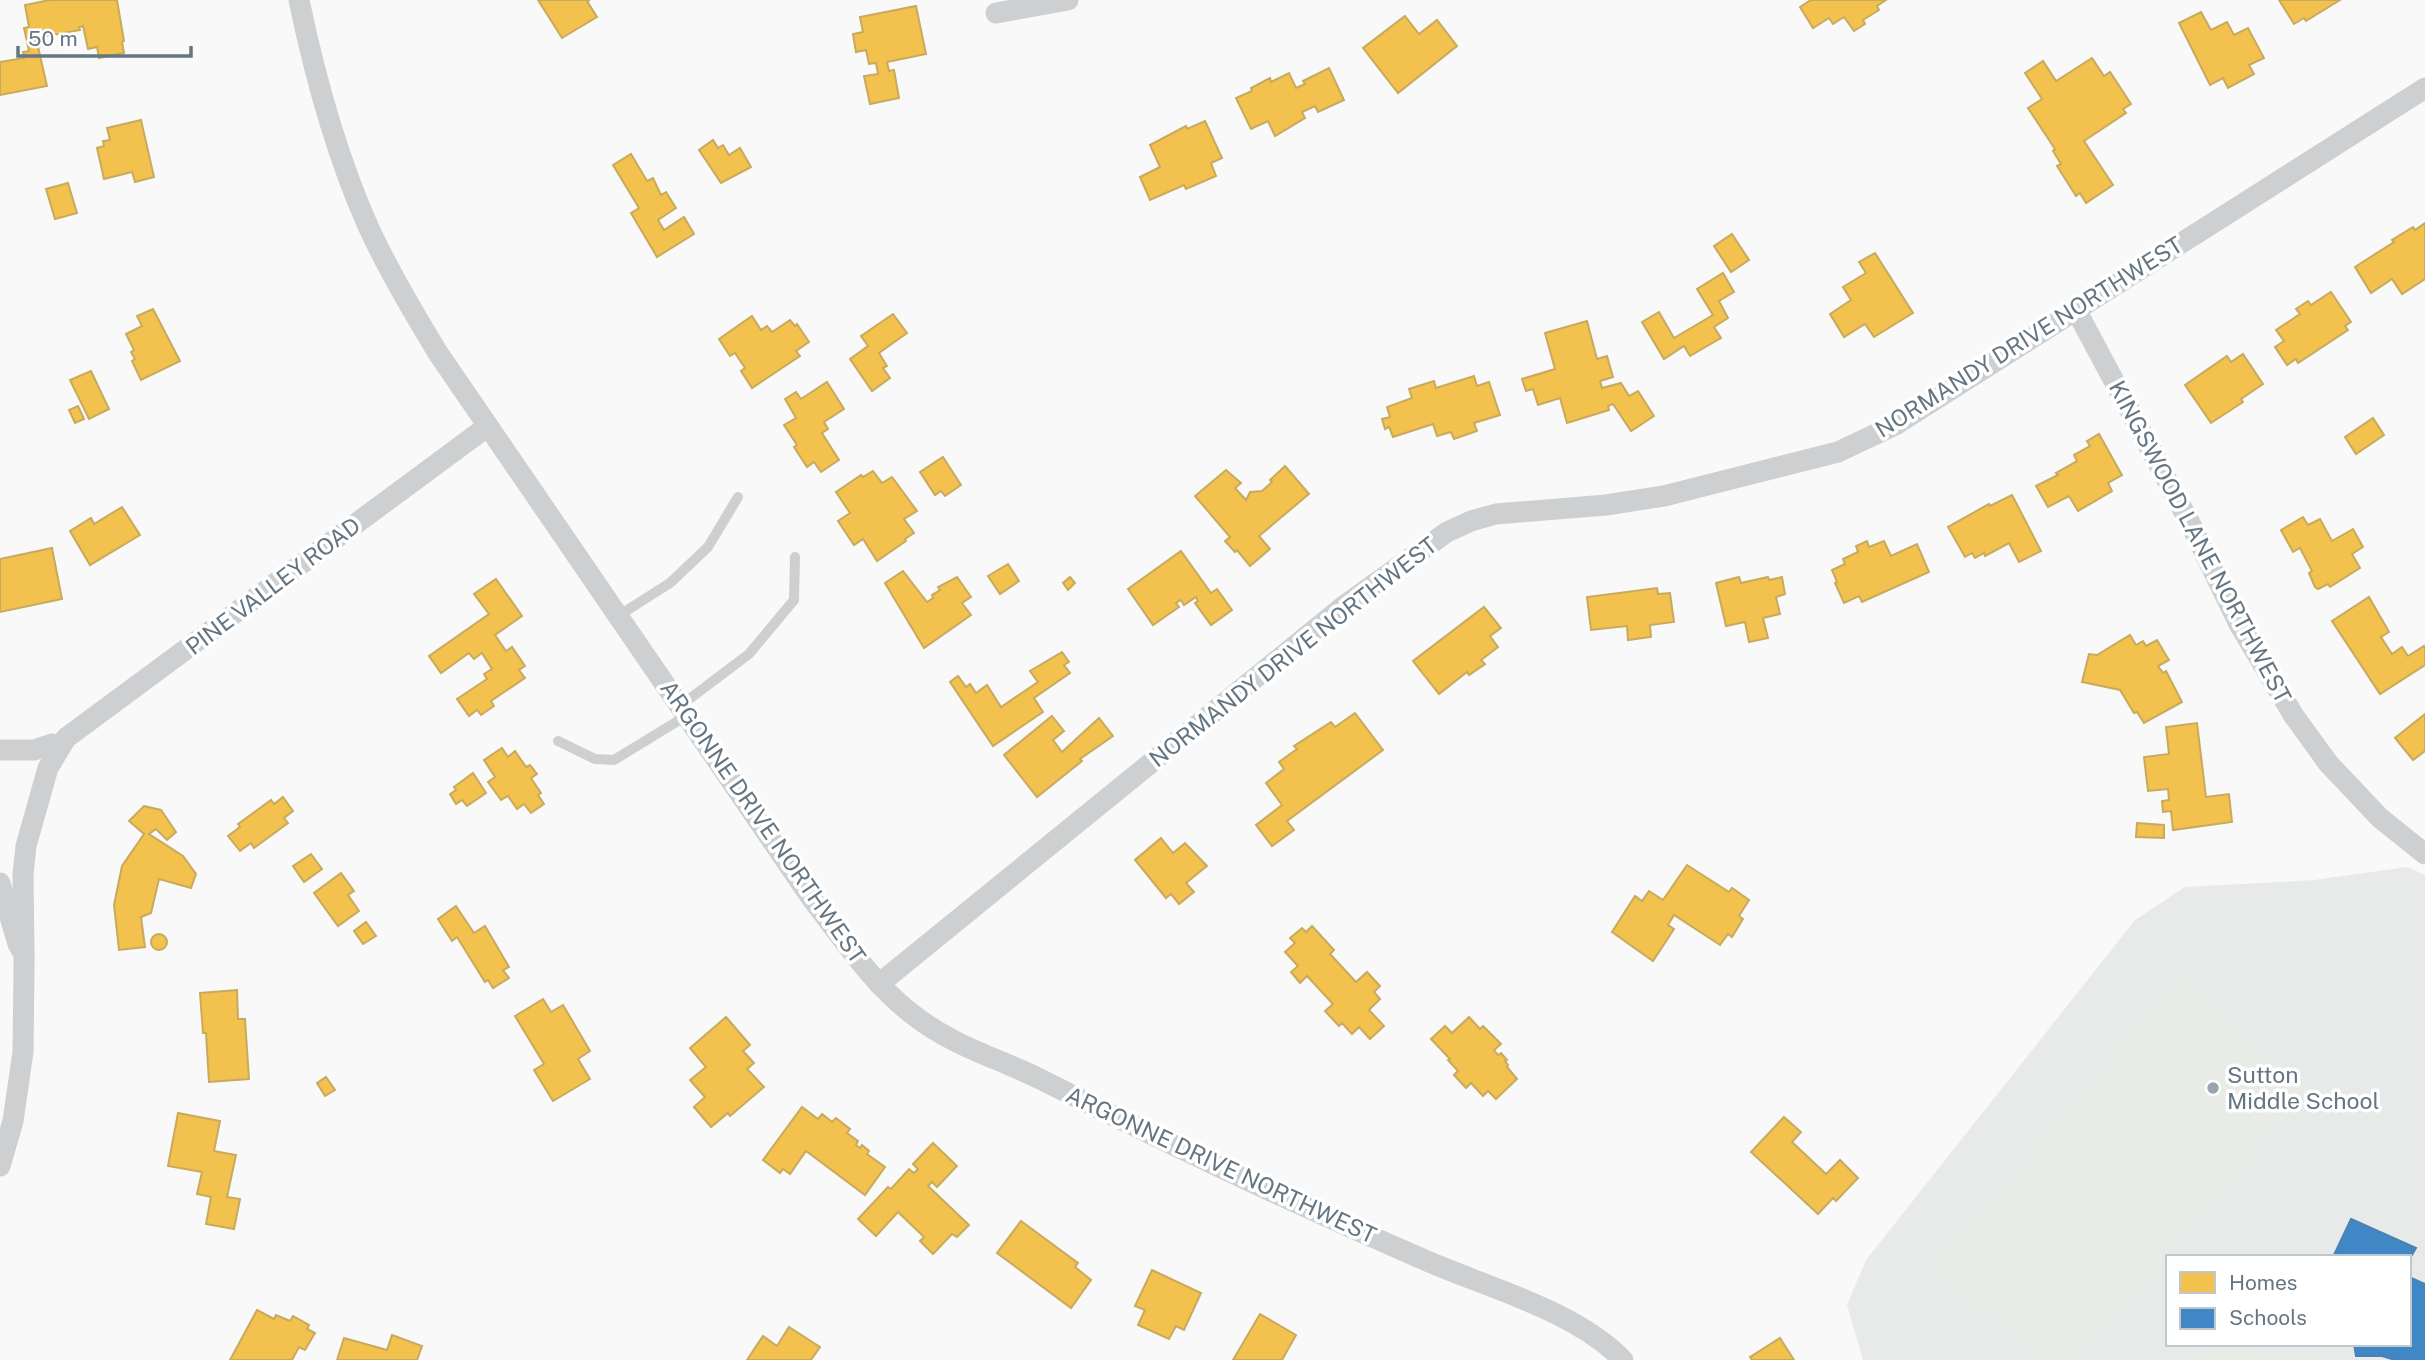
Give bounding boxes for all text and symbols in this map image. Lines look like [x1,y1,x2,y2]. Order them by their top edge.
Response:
scale bar [18,14,191,58]
text: 50 m [28,26,78,51]
street label: NORMANDY DRIVE NORTHWEST [1870,230,2188,443]
street label: KINGSWOOD LANE NORTHWEST [2104,376,2297,708]
street label: PINE VALLEY ROAD [180,511,365,660]
street label: NORMANDY DRIVE NORTHWEST [1144,531,1442,772]
street label: ARGONNE DRIVE NORTHWEST [655,675,872,969]
place label: Sutton Middle School [2227,1061,2380,1114]
marker: Sutton Middle School [2205,1080,2221,1096]
street label: ARGONNE DRIVE NORTHWEST [1062,1081,1381,1249]
legend [2166,1255,2411,1346]
text: Homes [2229,1270,2297,1295]
text: Schools [2229,1305,2307,1330]

